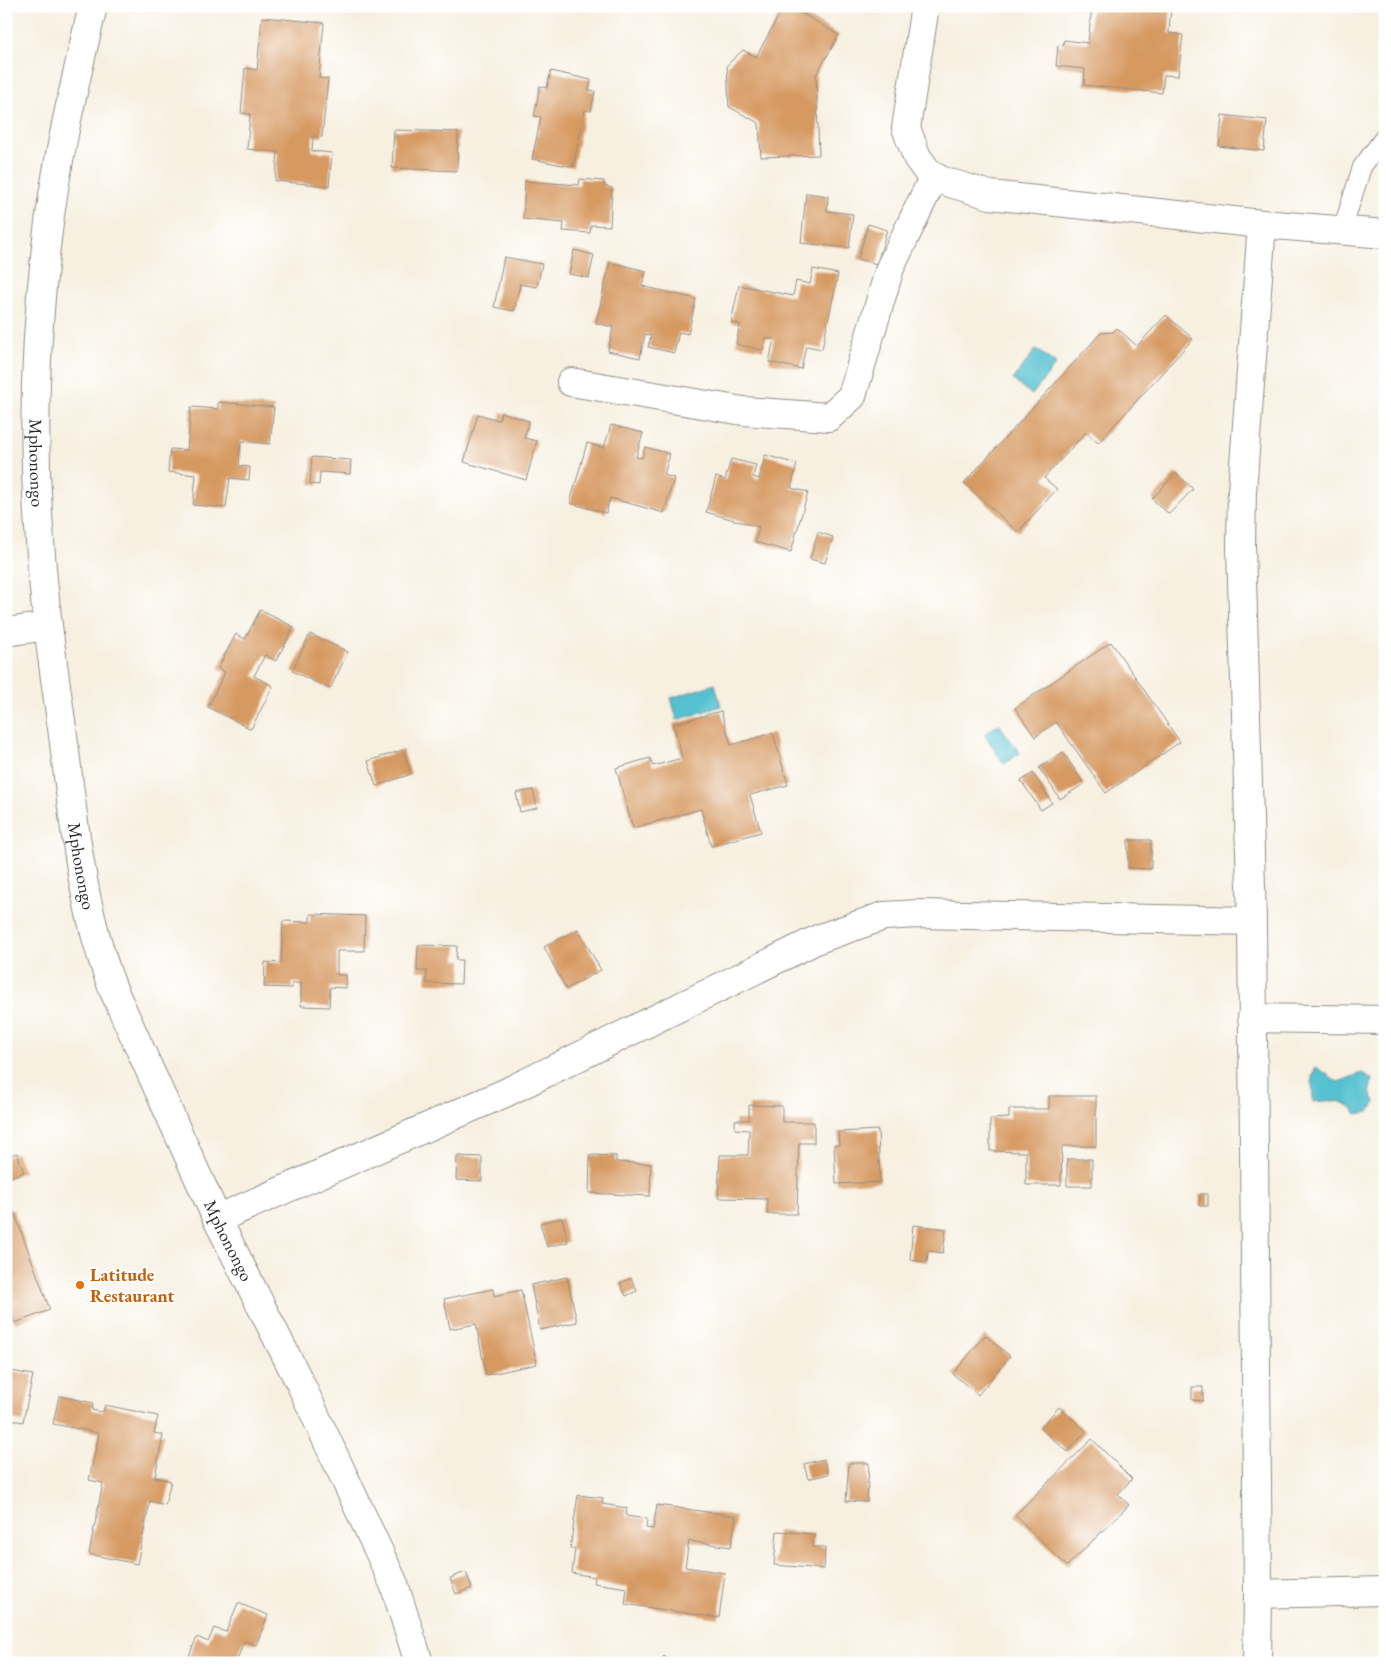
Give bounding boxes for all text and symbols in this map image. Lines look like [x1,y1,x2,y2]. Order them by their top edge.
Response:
street label: Mphonongo [24,419,50,508]
street label: Mphonongo [63,821,101,912]
street label: Mphonongo [199,1196,259,1285]
place label: Latitude Restaurant [90,1263,174,1307]
marker: Latitude Restaurant [74,1279,86,1291]

